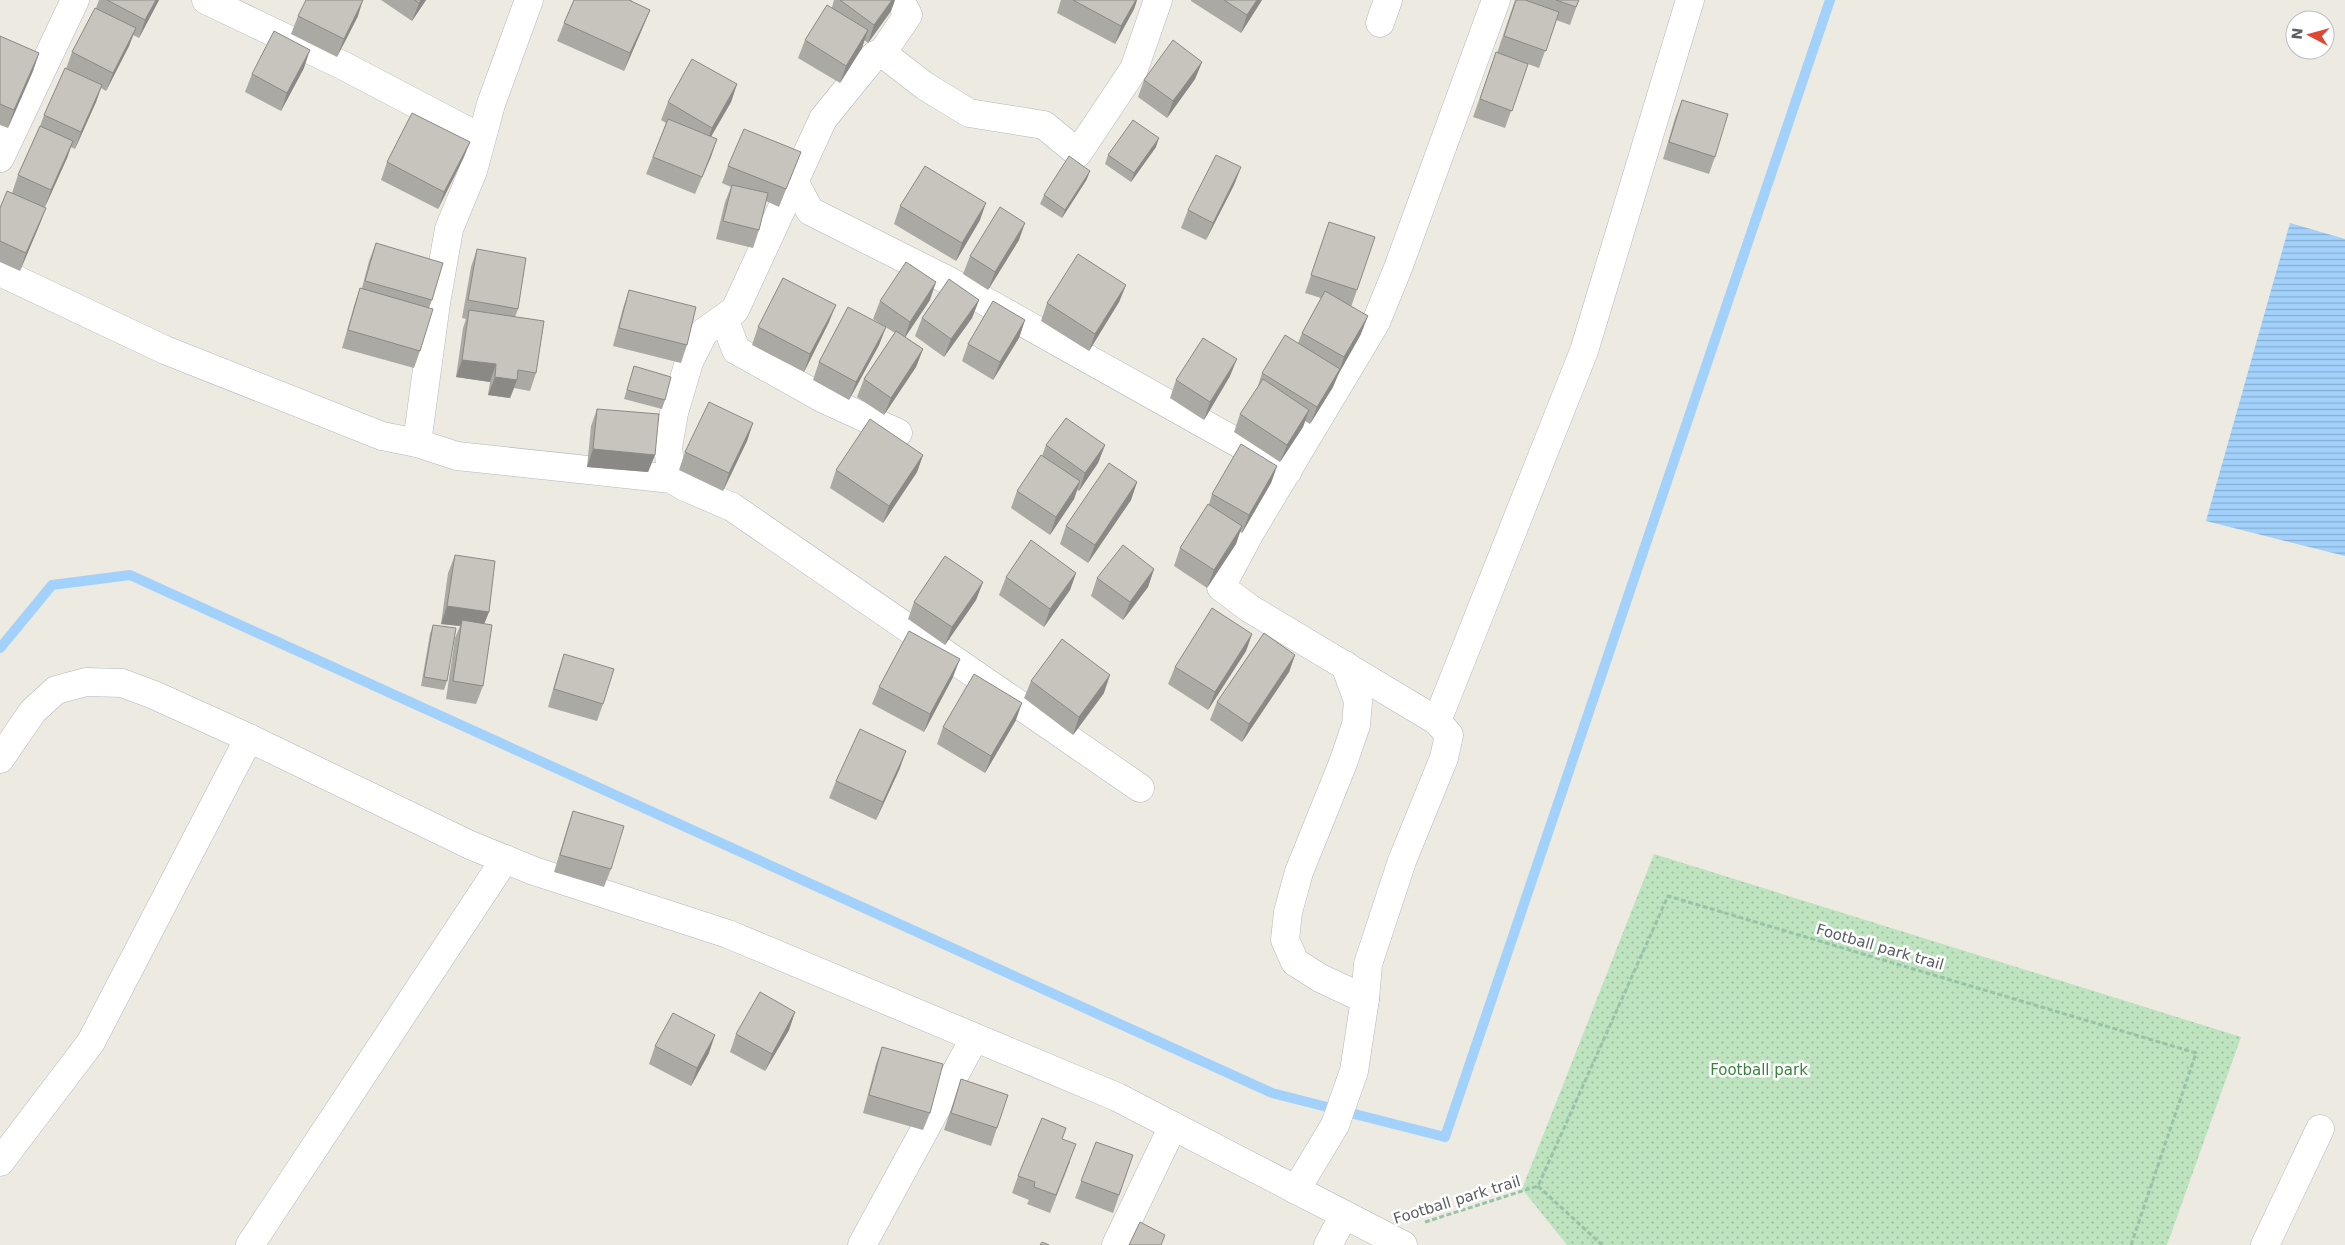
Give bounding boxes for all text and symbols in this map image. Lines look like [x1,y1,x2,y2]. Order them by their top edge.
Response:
north arrow [2285,10,2335,60]
text: N [2289,27,2306,40]
street label: Football park trail [1814,920,1946,974]
park label: Football park [1710,1061,1808,1079]
street label: Football park trail [1391,1172,1523,1228]

